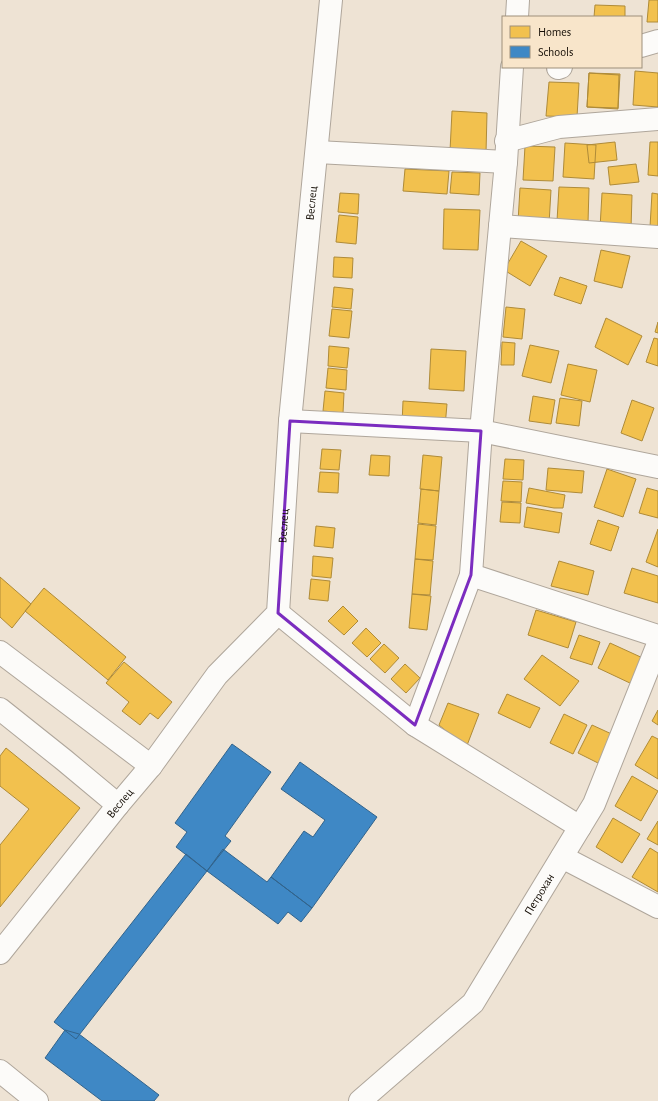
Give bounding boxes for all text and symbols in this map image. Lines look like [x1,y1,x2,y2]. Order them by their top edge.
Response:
legend [502,16,642,68]
text: Homes [538,26,571,38]
text: Schools [538,46,573,58]
street label: Веслец [304,185,319,221]
street label: Веслец [276,508,291,544]
street label: Веслец [104,785,136,820]
street label: Петрохан [522,871,556,917]

